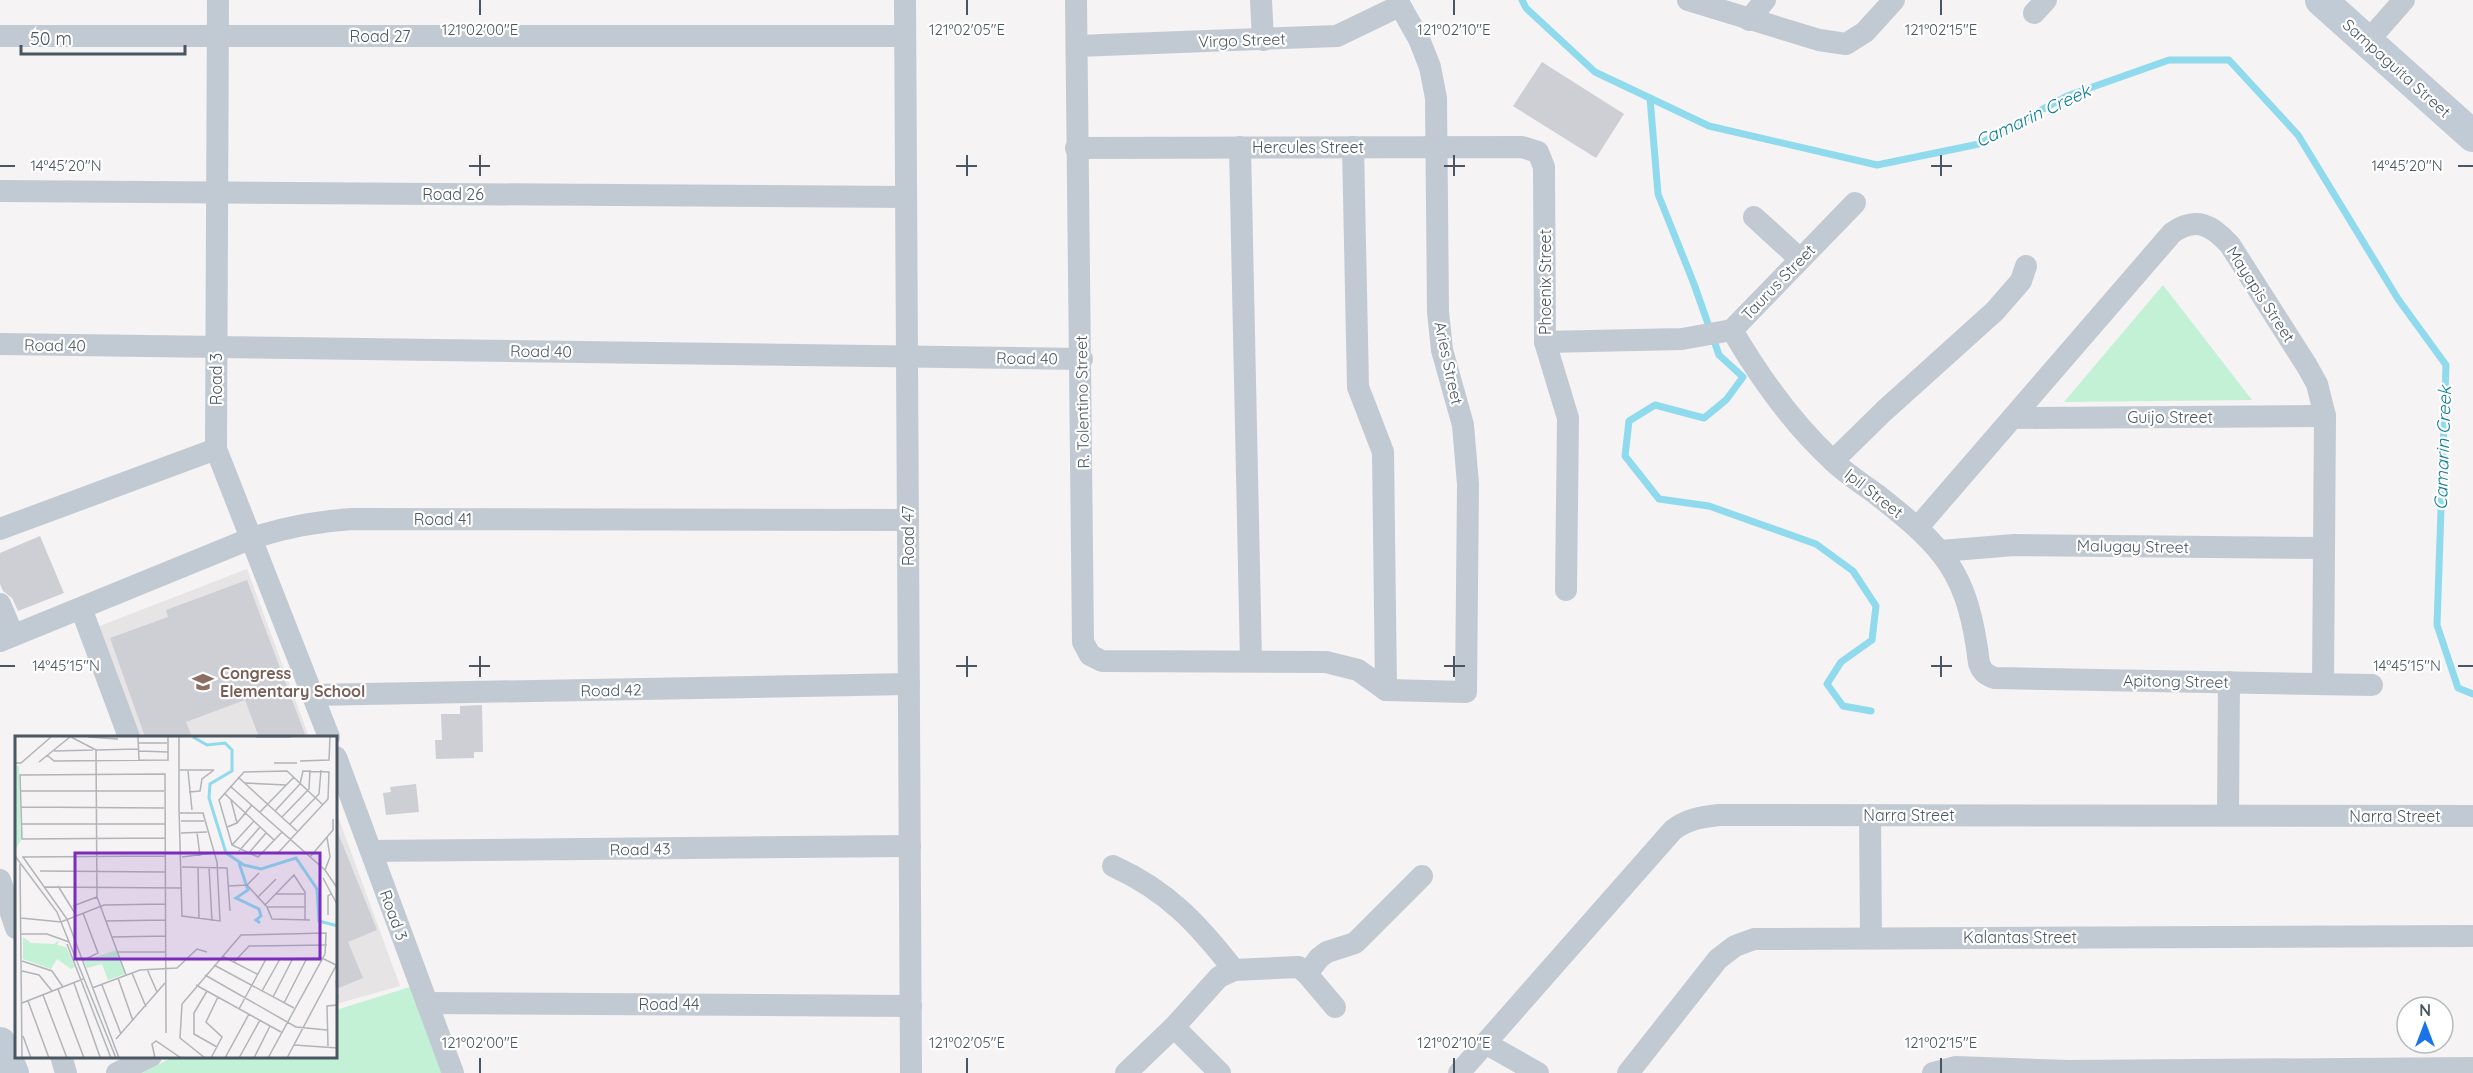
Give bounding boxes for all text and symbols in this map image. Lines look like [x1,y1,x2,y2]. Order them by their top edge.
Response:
street label: Sampaguita Street [2339,14,2455,122]
scale bar [21,18,184,56]
text: 121°02'00"E [442,20,518,39]
text: 121°02'05"E [929,20,1005,39]
text: 121°02'10"E [1417,20,1491,39]
text: 121°02'15"E [1905,20,1977,39]
street label: Road 27 [350,26,410,46]
text: 50 m [30,27,72,50]
street label: Virgo Street [1198,28,1286,52]
water label: Camarin Creek [1972,78,2095,152]
street label: Hercules Street [1252,137,1364,157]
text: 14°45'20"N [30,156,102,175]
text: 14°45'20"N [2371,156,2443,175]
street label: Road 26 [422,184,484,204]
street label: Phoenix Street [1535,229,1555,335]
street label: Taurus Street [1737,240,1819,324]
street label: Mayapis Street [2223,242,2299,346]
street label: Aries Street [1430,320,1468,406]
street label: Road 40 [24,334,86,356]
street label: R. Tolentino Street [1071,335,1093,469]
street label: Road 40 [510,340,572,362]
street label: Road 40 [996,347,1058,369]
street label: Road 3 [206,353,226,405]
water label: Camarin Creek [2429,384,2456,511]
street label: Guijo Street [2127,407,2213,427]
street label: Ipil Street [1841,464,1907,522]
street label: Road 47 [898,506,918,566]
street label: Road 41 [414,509,472,529]
street label: Malugay Street [2077,535,2189,557]
text: 14°45'15"N [32,656,100,675]
text: 14°45'15"N [2373,656,2441,675]
place label: Congress Elementary School [220,663,365,701]
school or university icon: Congress Elementary School [191,670,215,694]
street label: Apitong Street [2123,670,2229,692]
street label: Road 42 [580,679,642,701]
inset map [15,736,338,1058]
street label: Narra Street [1863,805,1955,825]
street label: Narra Street [2349,806,2441,826]
street label: Road 43 [609,838,671,860]
street label: Road 3 [376,887,412,943]
street label: Kalantas Street [1963,927,2077,947]
street label: Road 44 [639,994,699,1014]
north arrow [2395,995,2455,1055]
text: N [2419,1000,2431,1020]
text: 121°02'00"E [442,1033,518,1052]
text: 121°02'05"E [929,1033,1005,1052]
text: 121°02'10"E [1417,1033,1491,1052]
text: 121°02'15"E [1905,1033,1977,1052]

